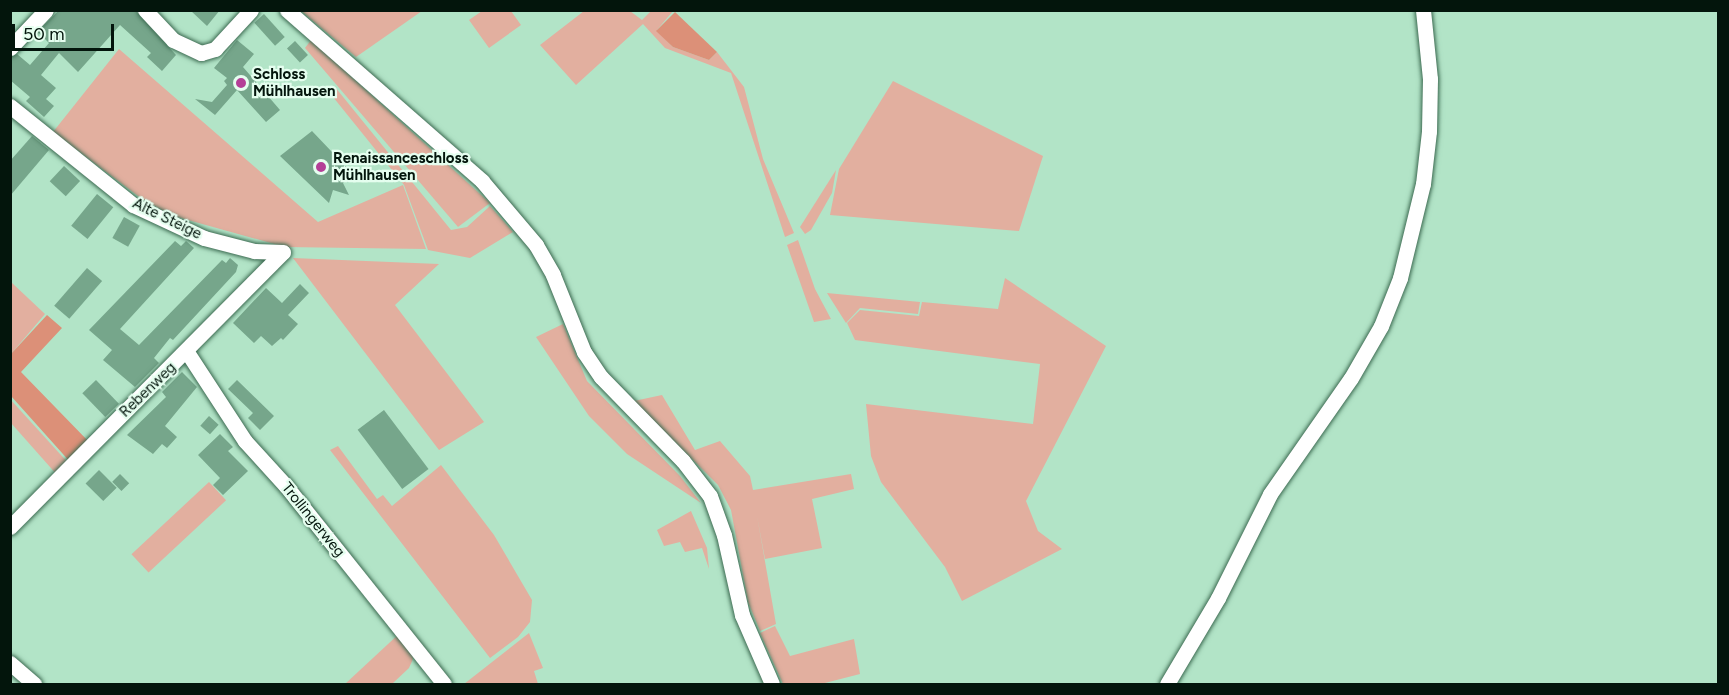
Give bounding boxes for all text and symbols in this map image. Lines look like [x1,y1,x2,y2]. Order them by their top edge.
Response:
scale bar [15,12,117,50]
text: 50 m [23,23,65,45]
place label: Schloss Mühlhausen [253,65,335,100]
marker: Schloss Mühlhausen [234,76,248,90]
place label: Renaissanceschloss Mühlhausen [333,149,469,184]
marker: Renaissanceschloss Mühlhausen [314,160,328,174]
street label: Alte Steige [130,195,204,243]
street label: Rebenweg [116,359,180,421]
street label: Trollingerweg [278,479,348,561]

